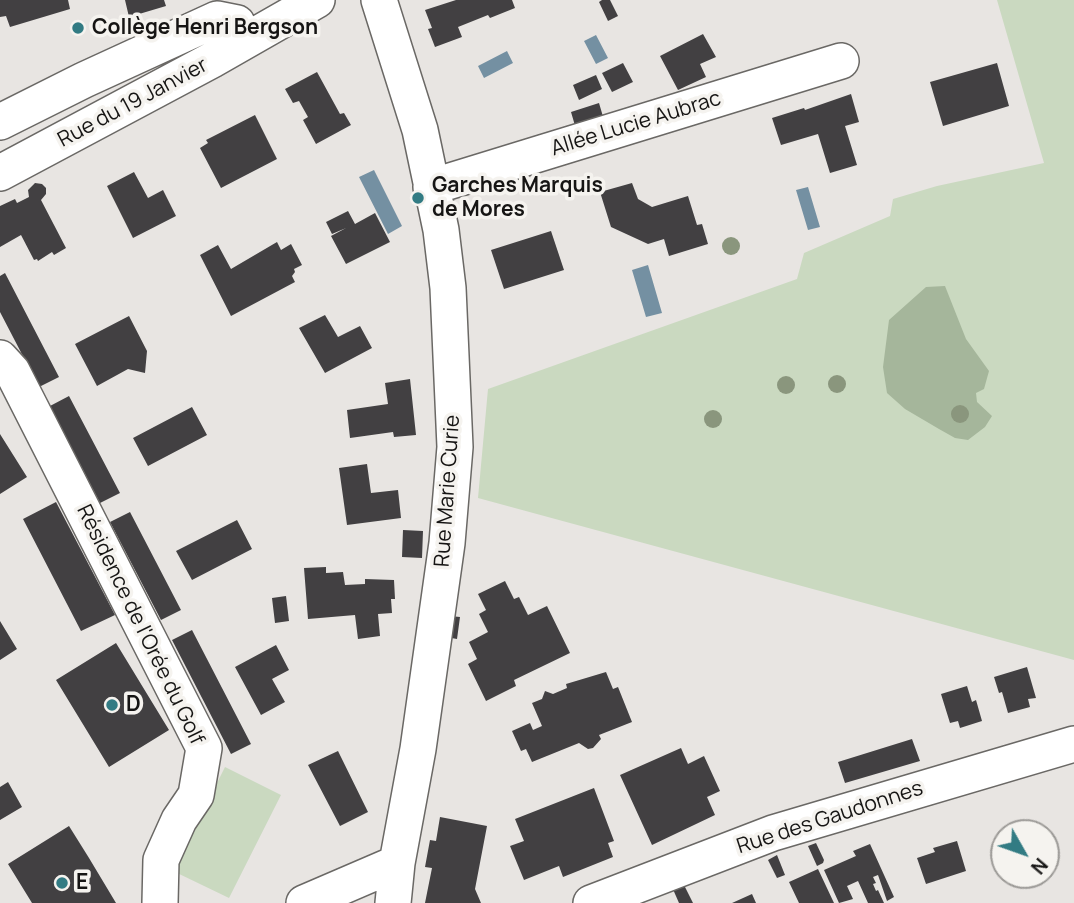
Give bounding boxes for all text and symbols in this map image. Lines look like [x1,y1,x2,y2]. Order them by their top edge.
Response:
place label: Collège Henri Bergson [92,15,318,41]
marker: Collège Henri Bergson [70,20,86,36]
street label: Rue du 19 Janvier [54,53,212,153]
street label: Allée Lucie Aubrac [548,86,724,162]
place label: Garches Marquis de Mores [432,173,603,223]
marker: Garches Marquis de Mores [410,190,426,206]
street label: Rue Marie Curie [430,414,466,568]
street label: Résidence de l'Orée du Golf [71,501,209,749]
place label: D [126,692,141,718]
marker: D [104,697,120,713]
street label: Rue des Gaudonnes [734,776,926,860]
north arrow [990,819,1060,889]
text: N [1025,853,1054,880]
place label: E [76,870,88,896]
marker: E [54,875,70,891]

